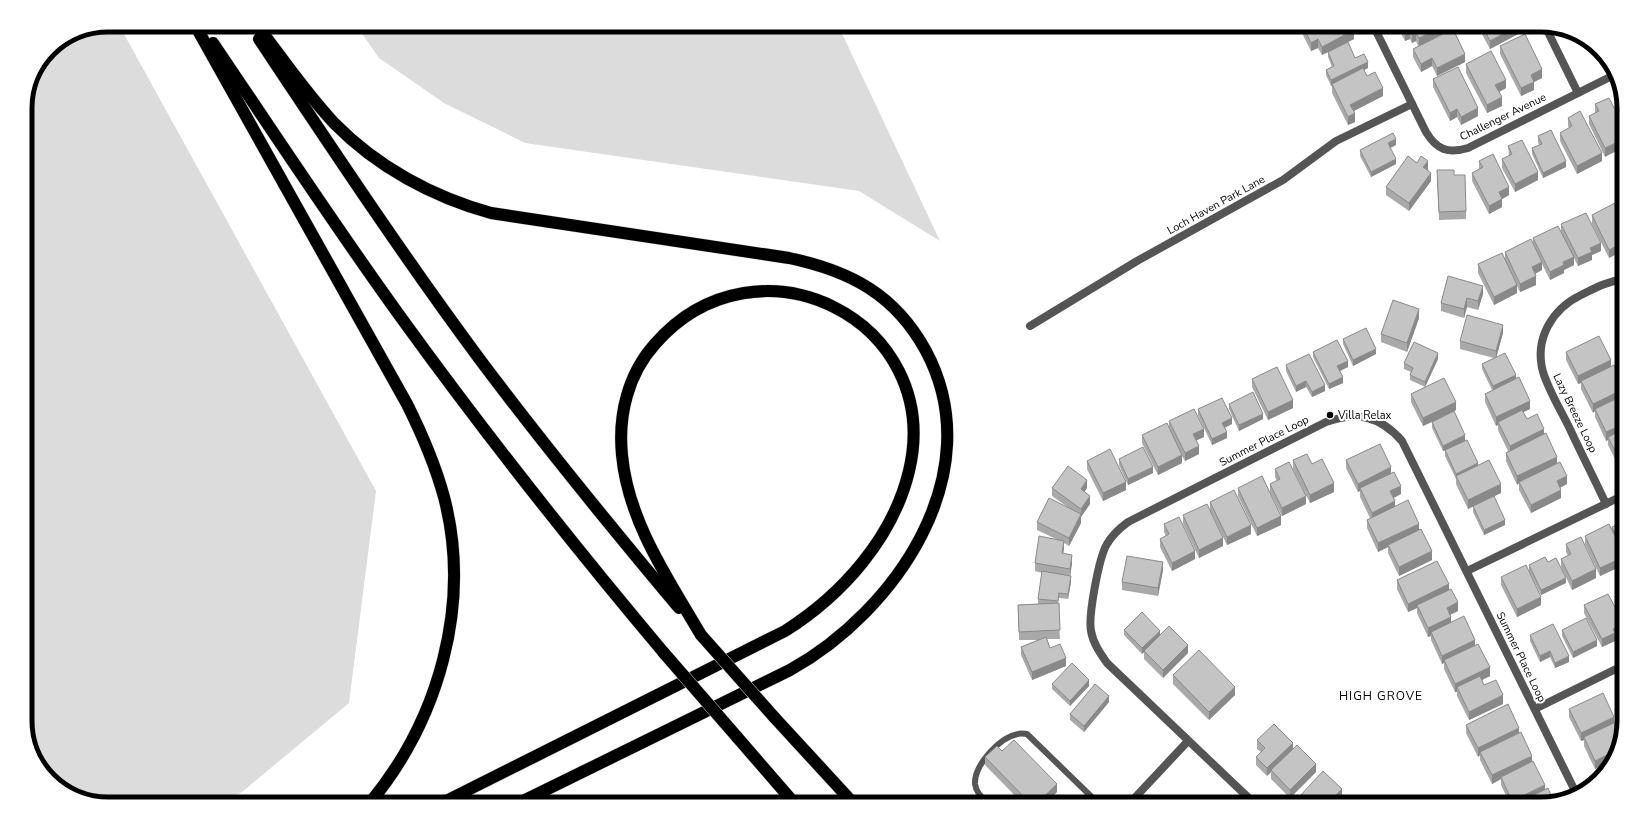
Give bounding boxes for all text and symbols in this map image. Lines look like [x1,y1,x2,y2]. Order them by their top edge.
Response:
street label: Challenger Avenue [1457,89,1549,144]
street label: Loch Haven Park Lane [1164,172,1268,238]
street label: Lazy Breeze Loop [1549,371,1601,455]
place label: Villa Relax [1337,408,1391,423]
marker: Villa Relax [1325,410,1335,420]
street label: Summer Place Loop [1217,412,1311,470]
street label: Summer Place Loop [1493,609,1549,705]
district label: HIGH GROVE [1339,688,1423,704]

